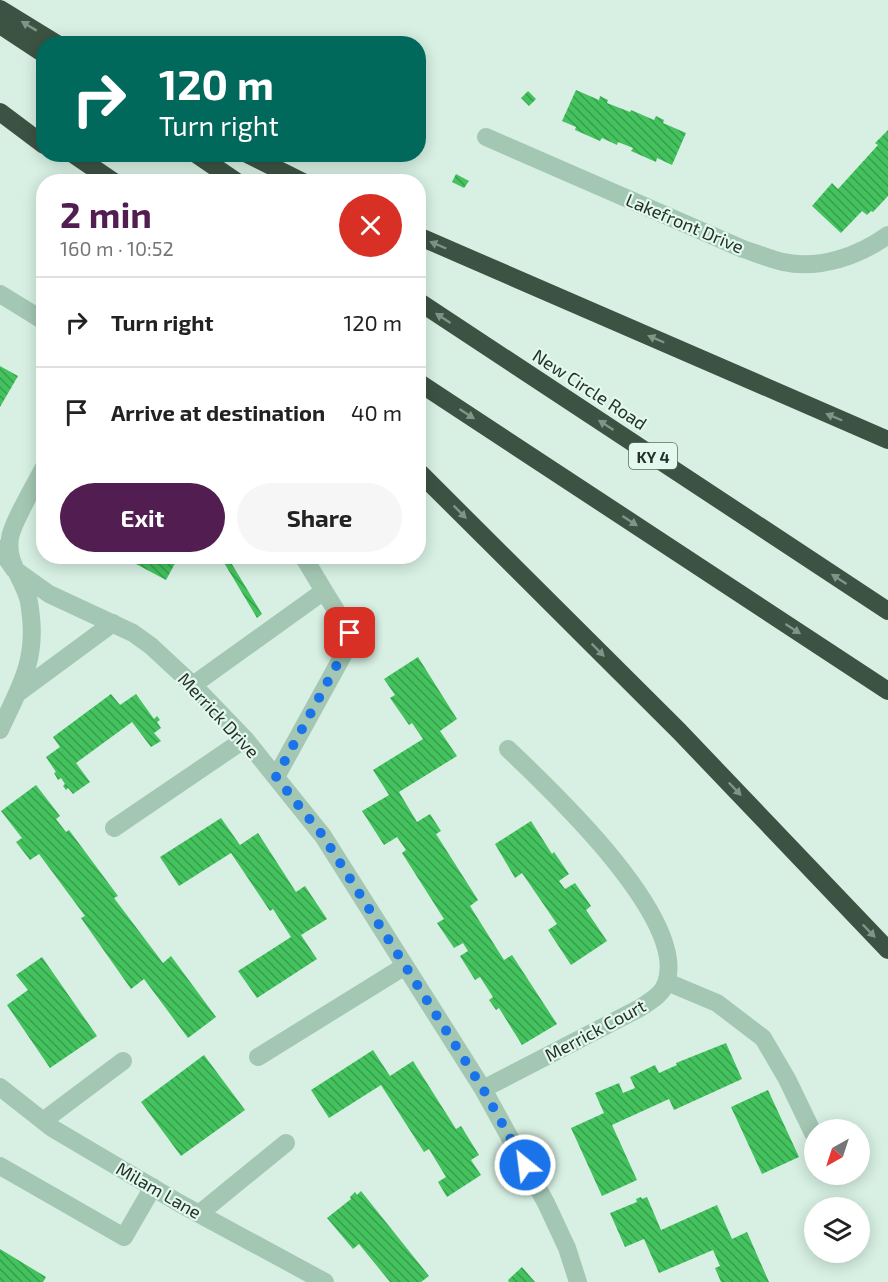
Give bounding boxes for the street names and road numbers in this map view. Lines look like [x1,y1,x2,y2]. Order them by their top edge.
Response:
street label: Lakefront Drive [623,188,747,258]
street label: New Circle Road [529,344,651,434]
road number: KY 4 [629,443,677,469]
street label: Merrick Drive [174,668,264,762]
street label: Merrick Court [541,994,649,1066]
street label: Milam Lane [113,1157,205,1223]

